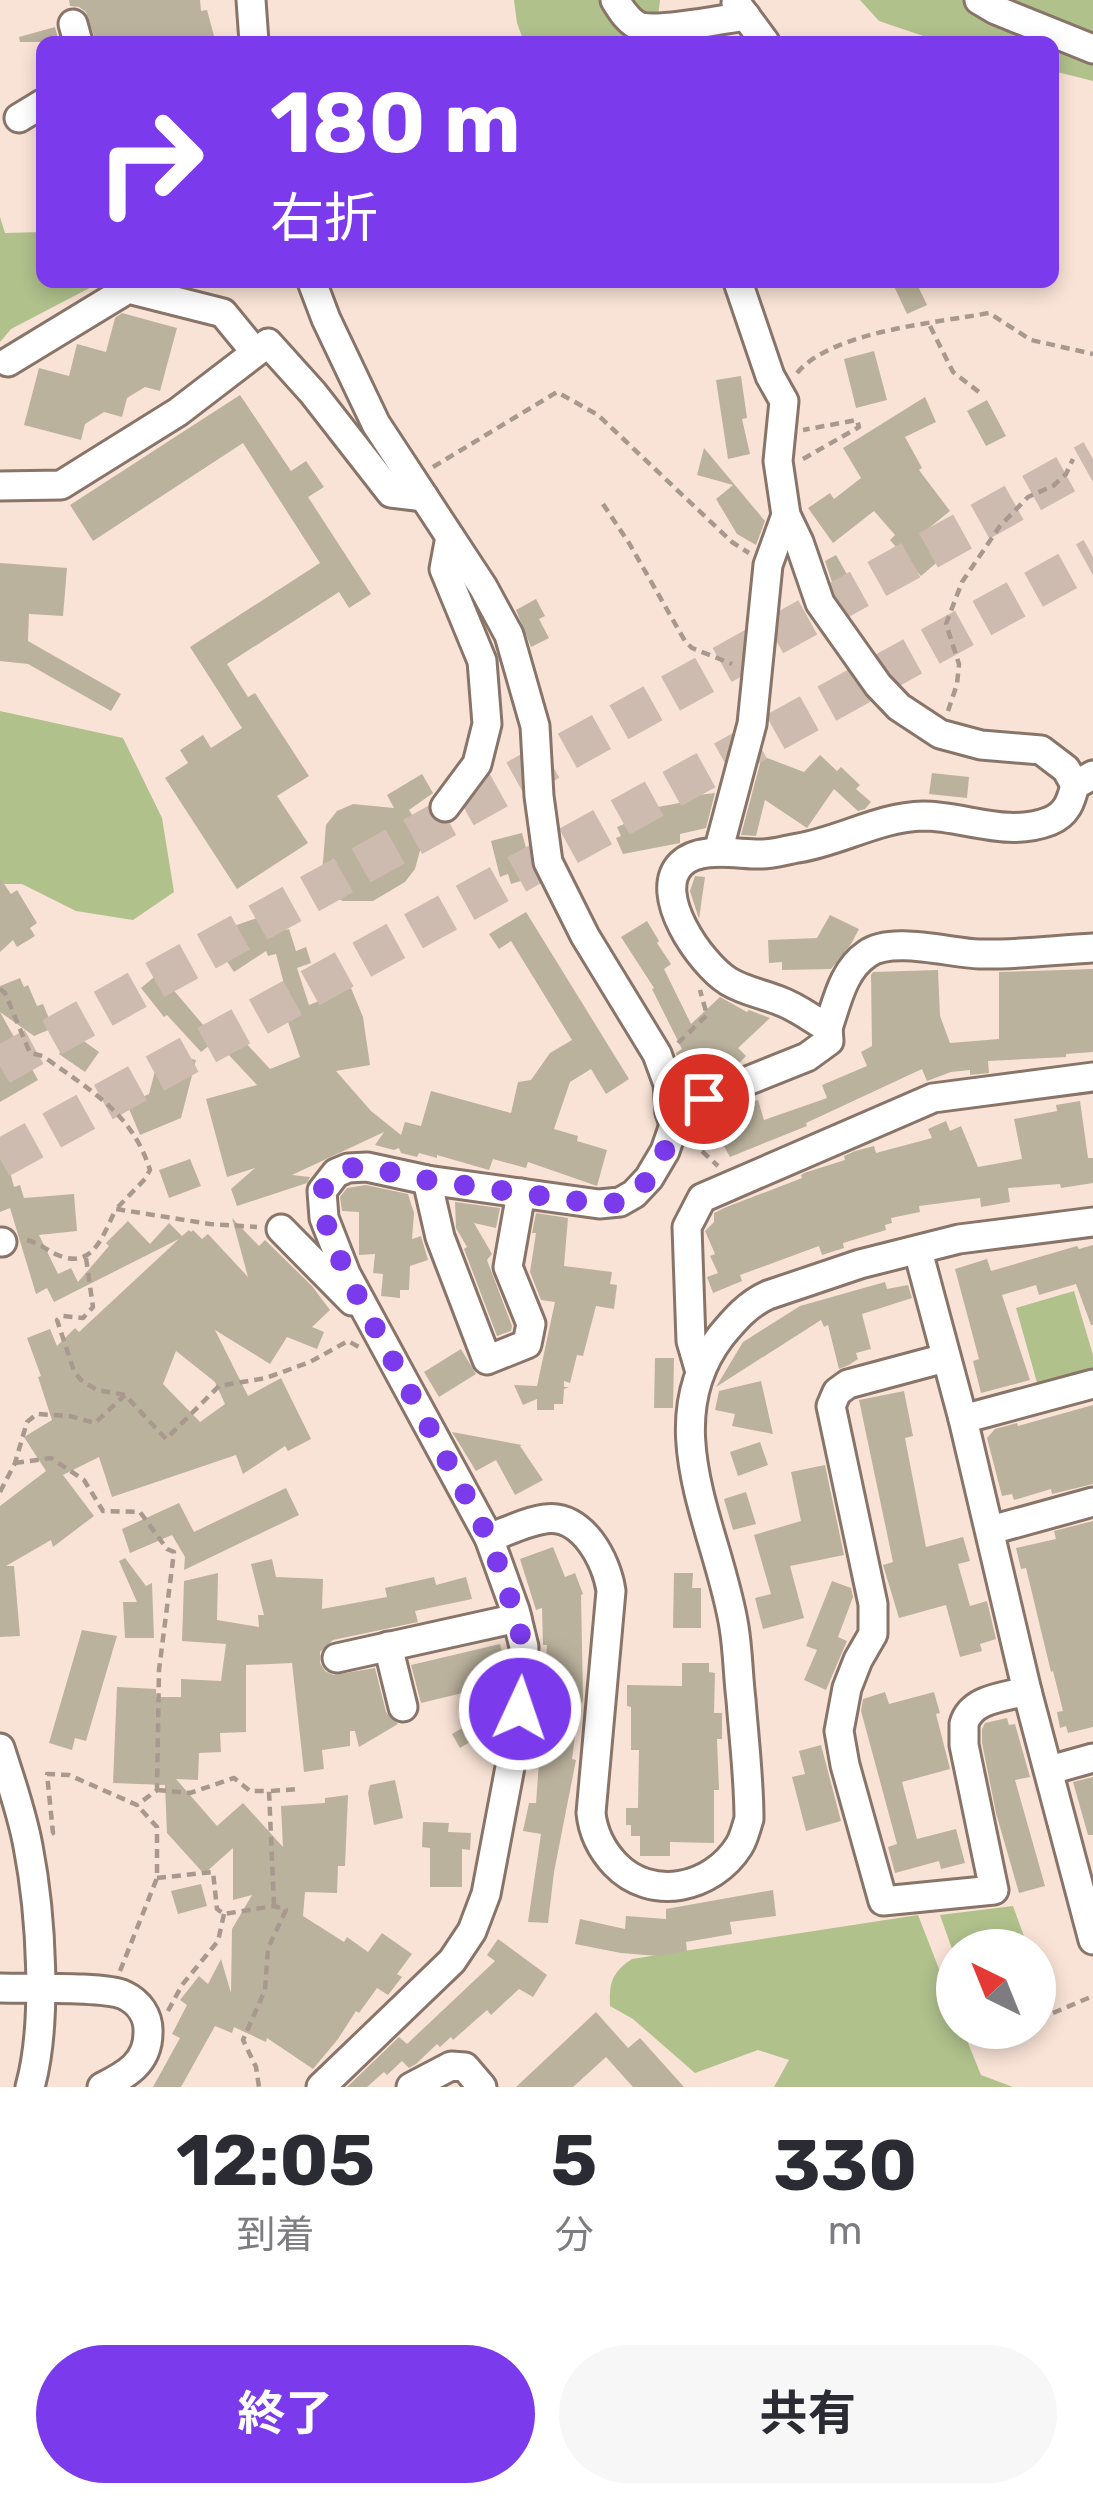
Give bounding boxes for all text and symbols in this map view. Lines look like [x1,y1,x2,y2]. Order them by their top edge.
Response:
text: 180 m [270,73,521,173]
icon: right [72,84,228,240]
text: 右折 [270,187,378,251]
pin [653,1048,755,1150]
icon: arrive [671,1066,737,1132]
position arrow [457,1646,583,1772]
north arrow [936,1929,1056,2049]
map controls [936,1929,1056,2049]
text: 12:05 [176,2118,375,2203]
text: 5 [551,2118,597,2203]
text: 330 [773,2123,917,2208]
text: m [828,2208,863,2254]
text: 到着 [236,2212,314,2258]
text: 分 [555,2212,594,2258]
button: 終了 [36,2345,535,2483]
button: 共有 [559,2345,1057,2483]

